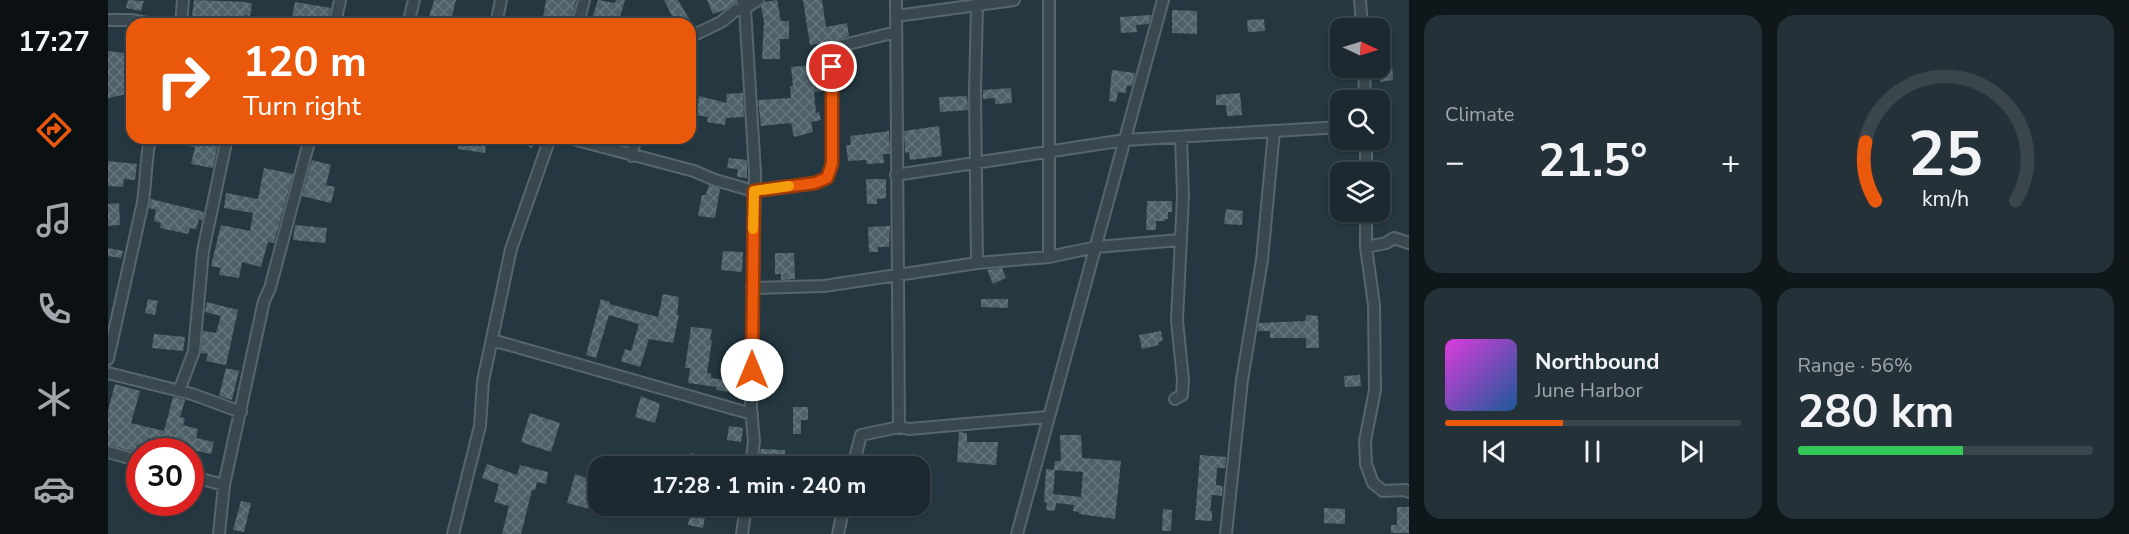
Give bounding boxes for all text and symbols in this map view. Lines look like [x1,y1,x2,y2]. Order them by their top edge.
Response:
north arrow [1330,18,1390,78]
map controls [1330,18,1390,222]
text: 17:27 [18,24,90,61]
text: 120 m [243,34,367,91]
pin [806,41,857,92]
icon: right [144,42,222,120]
icon: arrive [815,50,848,83]
text: Turn right [243,88,361,125]
button: search [1330,90,1390,150]
text: Climate [1445,101,1514,128]
icon: directions [33,109,75,151]
text: 25 [1908,112,1983,197]
text: 21.5° [1538,131,1647,192]
text: − [1445,140,1465,185]
text: + [1721,140,1741,185]
button: layers [1330,162,1390,222]
text: km/h [1922,184,1969,214]
icon: music [33,199,75,241]
icon: phone [33,288,75,330]
position arrow [720,338,784,402]
text: Northbound [1535,347,1659,377]
text: Range · 56% [1798,352,1913,379]
text: June Harbor [1535,377,1643,404]
icon: climate [33,378,75,420]
text: 280 km [1798,382,1954,443]
icon: previous [1478,435,1511,468]
icon: pause [1576,435,1609,468]
icon: next [1675,435,1708,468]
speed limit sign: 30 [126,438,204,516]
icon: car [33,468,75,510]
text: 17:28 · 1 min · 240 m [652,471,866,501]

